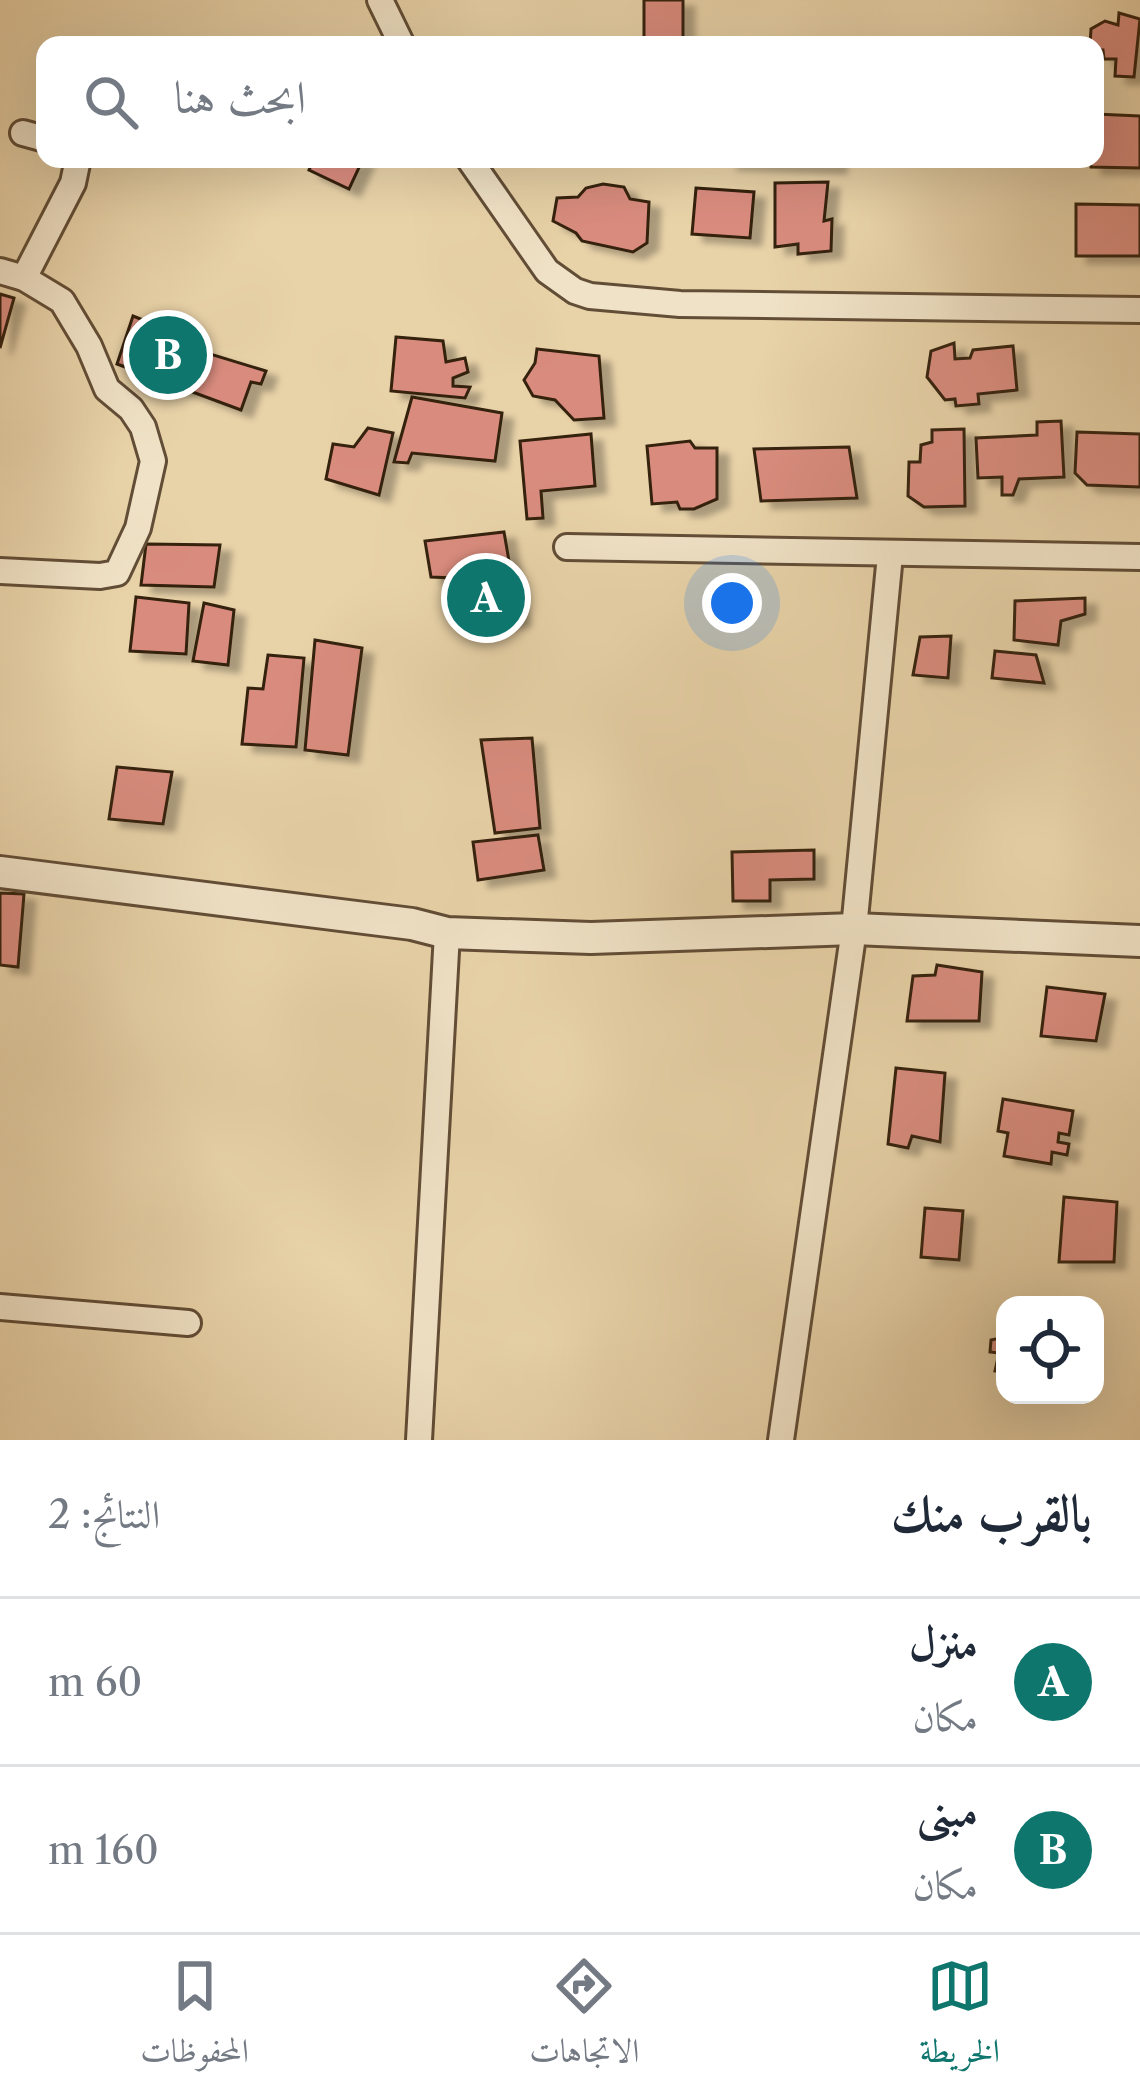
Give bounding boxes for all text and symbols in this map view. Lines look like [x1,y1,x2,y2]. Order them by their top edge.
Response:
search box [36,36,1104,168]
icon: search [78,69,144,135]
text: ابحث هنا [174,69,306,125]
pin: B [129,310,207,400]
pin: A [447,553,525,643]
your location [702,573,762,633]
map controls [996,1296,1104,1404]
button: locate [996,1296,1104,1404]
text: بالقرب منك [891,1482,1092,1544]
text: النتائج: 2 [48,1490,160,1538]
text: منزل [909,1614,978,1670]
text: 60 m [48,1658,142,1706]
text: A [1038,1658,1068,1706]
text: مكان [913,1693,978,1741]
text: مبنى [917,1782,978,1838]
text: 160 m [48,1826,159,1874]
text: B [1039,1826,1068,1874]
text: مكان [913,1861,978,1909]
tab: المحفوظات [140,1953,249,2083]
tab: الاتجاهات [529,1953,639,2083]
tab: الخريطة [920,1953,1000,2083]

